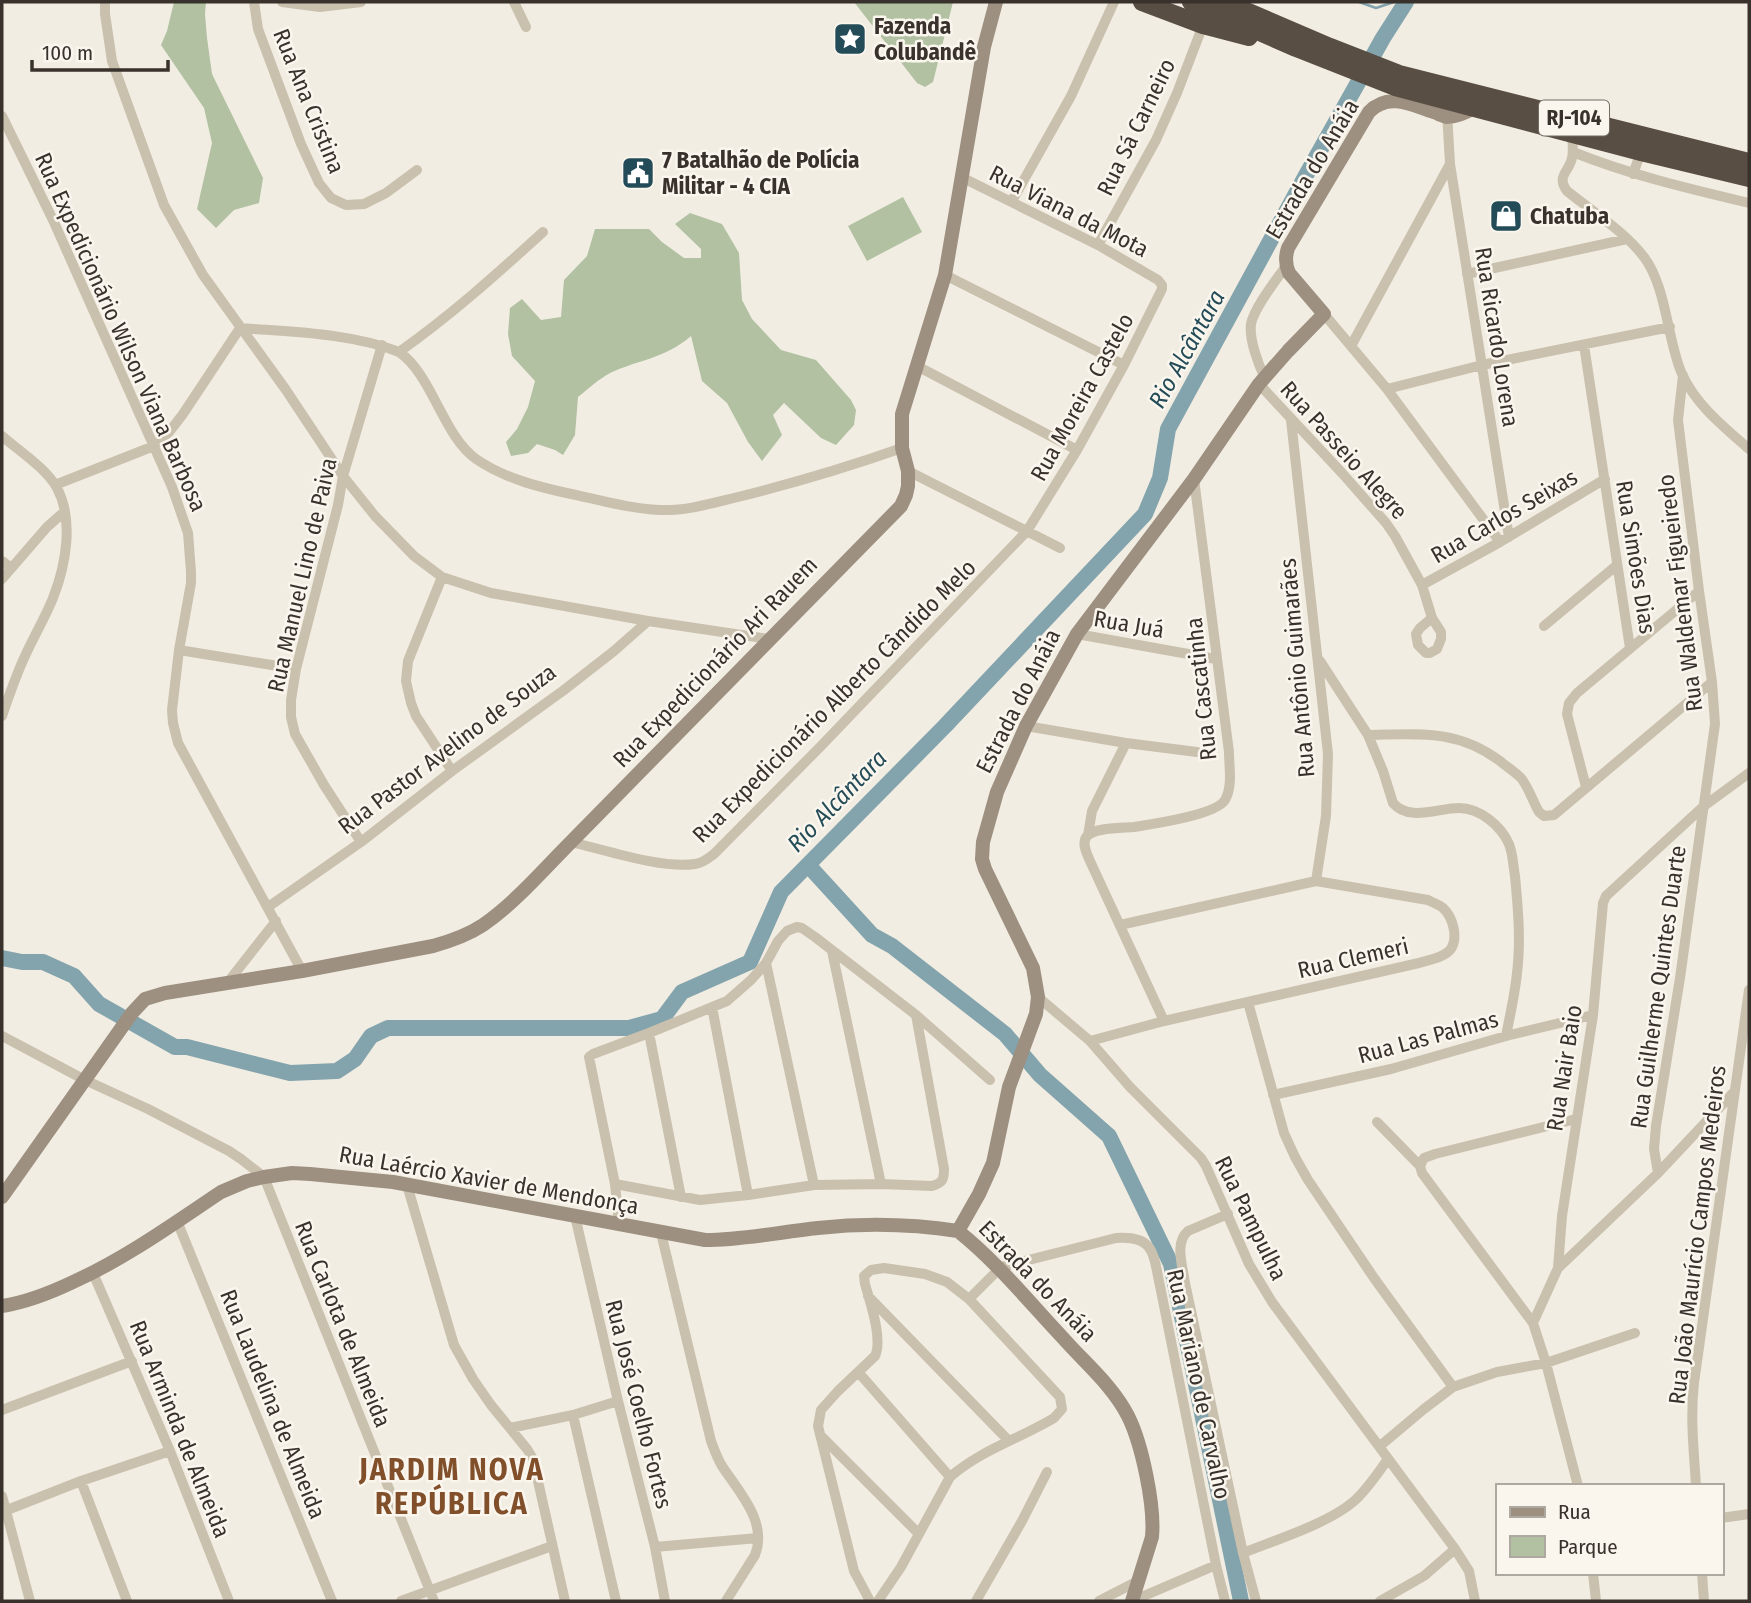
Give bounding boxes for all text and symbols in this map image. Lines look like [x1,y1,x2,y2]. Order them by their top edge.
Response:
place label: Fazenda Colubandê [874,12,976,66]
place icon: Fazenda Colubandê [831,20,869,58]
street label: Rua Ana Cristina [267,24,351,178]
scale bar [32,28,168,72]
text: 100 m [42,40,93,66]
street label: Rua Sá Carneiro [1091,54,1181,200]
street label: Estrada do Anáia [1259,94,1365,244]
road number: RJ-104 [1539,100,1609,136]
place label: 7 Batalhão de Polícia Militar - 4 CIA [662,146,860,200]
street label: Rua Expedicionário Wilson Viana Barbosa [29,148,213,516]
public building icon: 7 Batalhão de Polícia Militar - 4 CIA [619,154,657,192]
street label: Rua Viana da Mota [985,159,1153,263]
shop icon: Chatuba [1487,197,1525,235]
place label: Chatuba [1530,202,1609,230]
street label: Rua Ricardo Lorena [1469,245,1525,429]
water label: Rio Alcântara [1143,285,1231,413]
street label: Rua Moreira Castelo [1024,308,1140,486]
street label: Rua Passeio Alegre [1275,375,1413,525]
street label: Rua Manuel Lino de Paiva [261,455,343,695]
street label: Rua Carlos Seixas [1426,463,1582,569]
street label: Rua Waldemar Figueiredo [1652,473,1708,713]
street label: Rua Simões Dias [1610,478,1662,636]
street label: Rua Expedicionário Ari Rauem [607,551,823,773]
street label: Rua Expedicionário Alberto Cândido Melo [686,553,982,849]
street label: Rua Antônio Guimarães [1273,557,1321,779]
street label: Rua Juá [1092,604,1166,644]
street label: Rua Cascatinha [1180,616,1222,762]
street label: Estrada do Anáia [970,624,1066,778]
street label: Rua Pastor Avelino de Souza [333,658,561,840]
water label: Rio Alcântara [782,744,892,858]
street label: Rua Guilherme Quintes Duarte [1624,844,1692,1130]
street label: Rua Clemeri [1295,932,1411,984]
street label: Rua Nair Baio [1540,1003,1588,1133]
street label: Rua Las Palmas [1355,1005,1501,1069]
street label: Rua João Maurício Campos Medeiros [1662,1064,1732,1406]
street label: Rua Laércio Xavier de Mendonça [337,1140,641,1220]
street label: Rua Pampulha [1209,1151,1293,1285]
street label: Estrada do Anáia [973,1214,1103,1348]
street label: Rua Carlota de Almeida [289,1217,397,1431]
street label: Rua Mariano de Carvalho [1161,1266,1237,1502]
street label: Rua Laudelina de Almeida [214,1285,332,1523]
street label: Rua José Coelho Fortes [599,1297,679,1512]
street label: Rua Arminda de Almeida [124,1316,236,1542]
district label: JARDIM NOVA REPÚBLICA [358,1452,545,1522]
legend [1496,1484,1723,1575]
text: Rua [1558,1499,1591,1525]
text: Parque [1558,1534,1618,1560]

